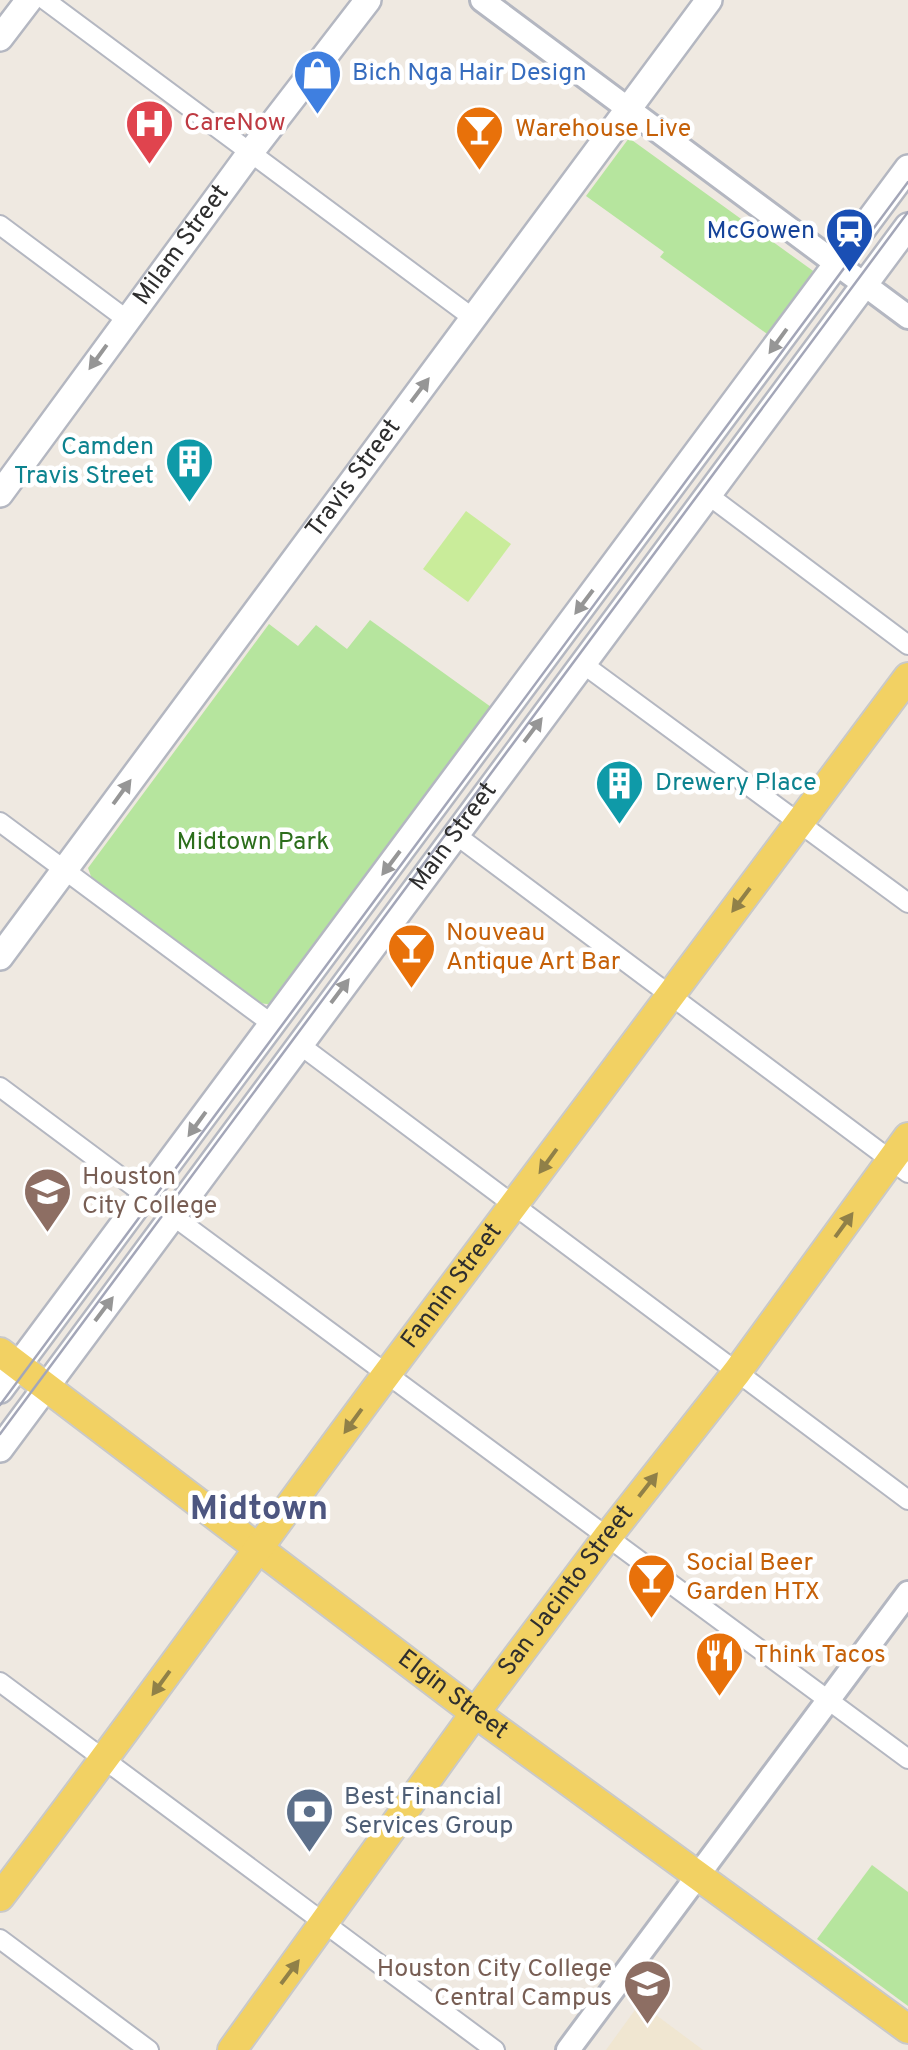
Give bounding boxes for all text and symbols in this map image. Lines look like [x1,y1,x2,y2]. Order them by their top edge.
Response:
shop icon: Bich Nga Hair Design [291,48,343,116]
place label: Bich Nga Hair Design [352,58,586,90]
hospital icon: CareNow [123,98,175,166]
bar icon: Warehouse Live [454,104,506,172]
place label: CareNow [184,108,286,140]
place label: Warehouse Live [515,114,691,146]
street label: Milam Street [127,179,237,313]
station icon: McGowen [824,206,876,274]
place label: McGowen [706,216,815,248]
one-way arrow [769,328,788,354]
one-way arrow [89,344,109,370]
one-way arrow [409,377,429,403]
street label: Travis Street [300,413,409,545]
place label: Camden Travis Street [14,432,154,493]
building icon: Camden Travis Street [163,436,215,504]
one-way arrow [575,589,595,615]
one-way arrow [523,717,543,744]
building icon: Drewery Place [594,758,646,826]
place label: Drewery Place [655,768,817,800]
street label: Main Street [403,776,505,898]
one-way arrow [112,779,132,805]
park label: Midtown Park [177,827,329,859]
one-way arrow [381,850,401,876]
one-way arrow [731,886,752,912]
place label: Nouveau Antique Art Bar [446,918,621,979]
bar icon: Nouveau Antique Art Bar [385,922,437,990]
one-way arrow [329,978,349,1005]
one-way arrow [188,1111,207,1137]
one-way arrow [539,1148,559,1174]
place label: Houston City College [82,1162,217,1223]
school or university icon: Houston City College [21,1166,73,1234]
one-way arrow [833,1212,853,1238]
street label: Fannin Street [395,1217,510,1356]
one-way arrow [94,1296,114,1322]
one-way arrow [344,1408,363,1434]
one-way arrow [638,1472,659,1498]
district label: Midtown [190,1488,328,1532]
street label: San Jacinto Street [492,1499,642,1683]
place label: Social Beer Garden HTX [686,1548,820,1609]
bar icon: Social Beer Garden HTX [625,1552,677,1620]
restaurant icon: Think Tacos [693,1630,745,1698]
place label: Think Tacos [754,1640,886,1672]
street label: Elgin Street [390,1643,514,1748]
one-way arrow [152,1670,172,1697]
place label: Best Financial Services Group [344,1782,513,1843]
bank icon: Best Financial Services Group [283,1786,335,1854]
place label: Houston City College Central Campus [377,1954,612,2015]
school or university icon: Houston City College Central Campus [621,1958,673,2026]
one-way arrow [279,1959,299,1985]

